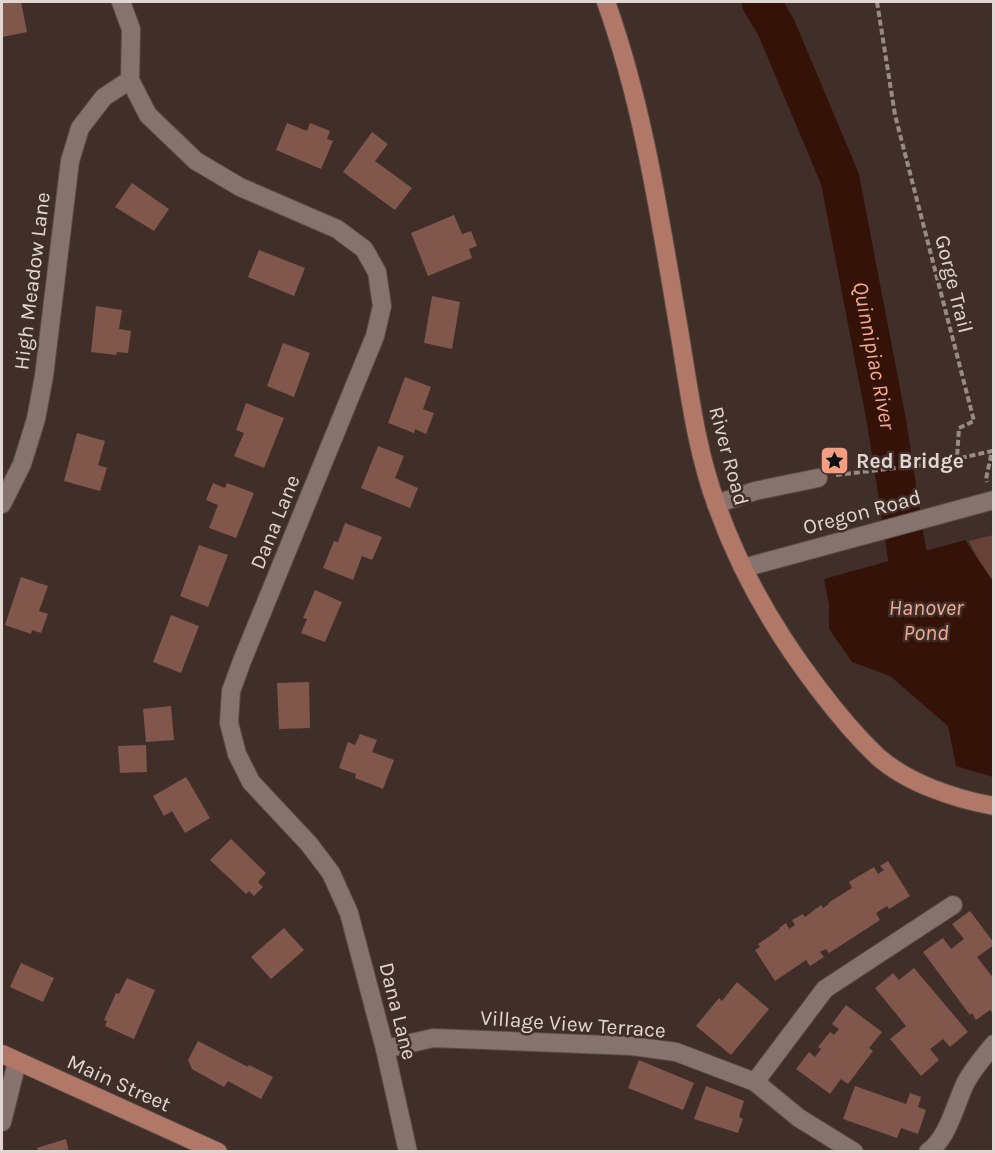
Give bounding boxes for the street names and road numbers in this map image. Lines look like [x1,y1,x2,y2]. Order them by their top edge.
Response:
street label: High Meadow Lane [9,191,55,371]
street label: Gorge Trail [930,233,978,335]
street label: River Road [704,404,754,508]
street label: Dana Lane [245,471,305,573]
street label: Oregon Road [800,485,924,539]
street label: Dana Lane [374,960,422,1062]
street label: Village View Terrace [479,1006,667,1042]
street label: Main Street [63,1049,175,1117]

